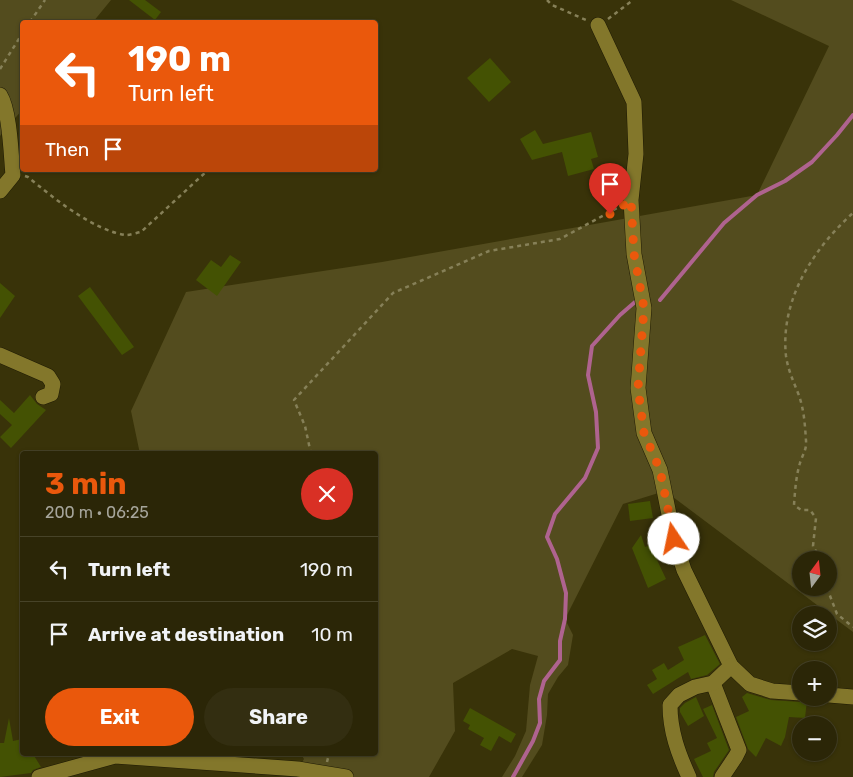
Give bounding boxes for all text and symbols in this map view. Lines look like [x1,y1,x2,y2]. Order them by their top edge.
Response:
text: 190 m [128,38,231,80]
icon: left [45,40,110,105]
text: Turn left [128,80,214,107]
icon: arrive [99,135,127,163]
text: Then [45,138,89,161]
pin [589,163,631,214]
icon: arrive [596,170,624,198]
text: 3 min [45,466,127,502]
button: close [301,468,353,520]
text: 200 m · 06:25 [45,503,149,522]
position arrow [647,512,699,564]
north arrow [792,551,838,596]
map controls [792,551,837,761]
icon: left [45,555,73,583]
text: Turn left [88,558,170,581]
text: 190 m [300,558,353,581]
button: layers [792,606,837,651]
icon: arrive [45,620,73,648]
text: Arrive at destination [88,623,284,646]
text: 10 m [311,623,353,646]
button: + [792,661,837,706]
button: Exit [45,688,194,746]
button: Share [204,688,353,746]
button: − [792,716,837,761]

